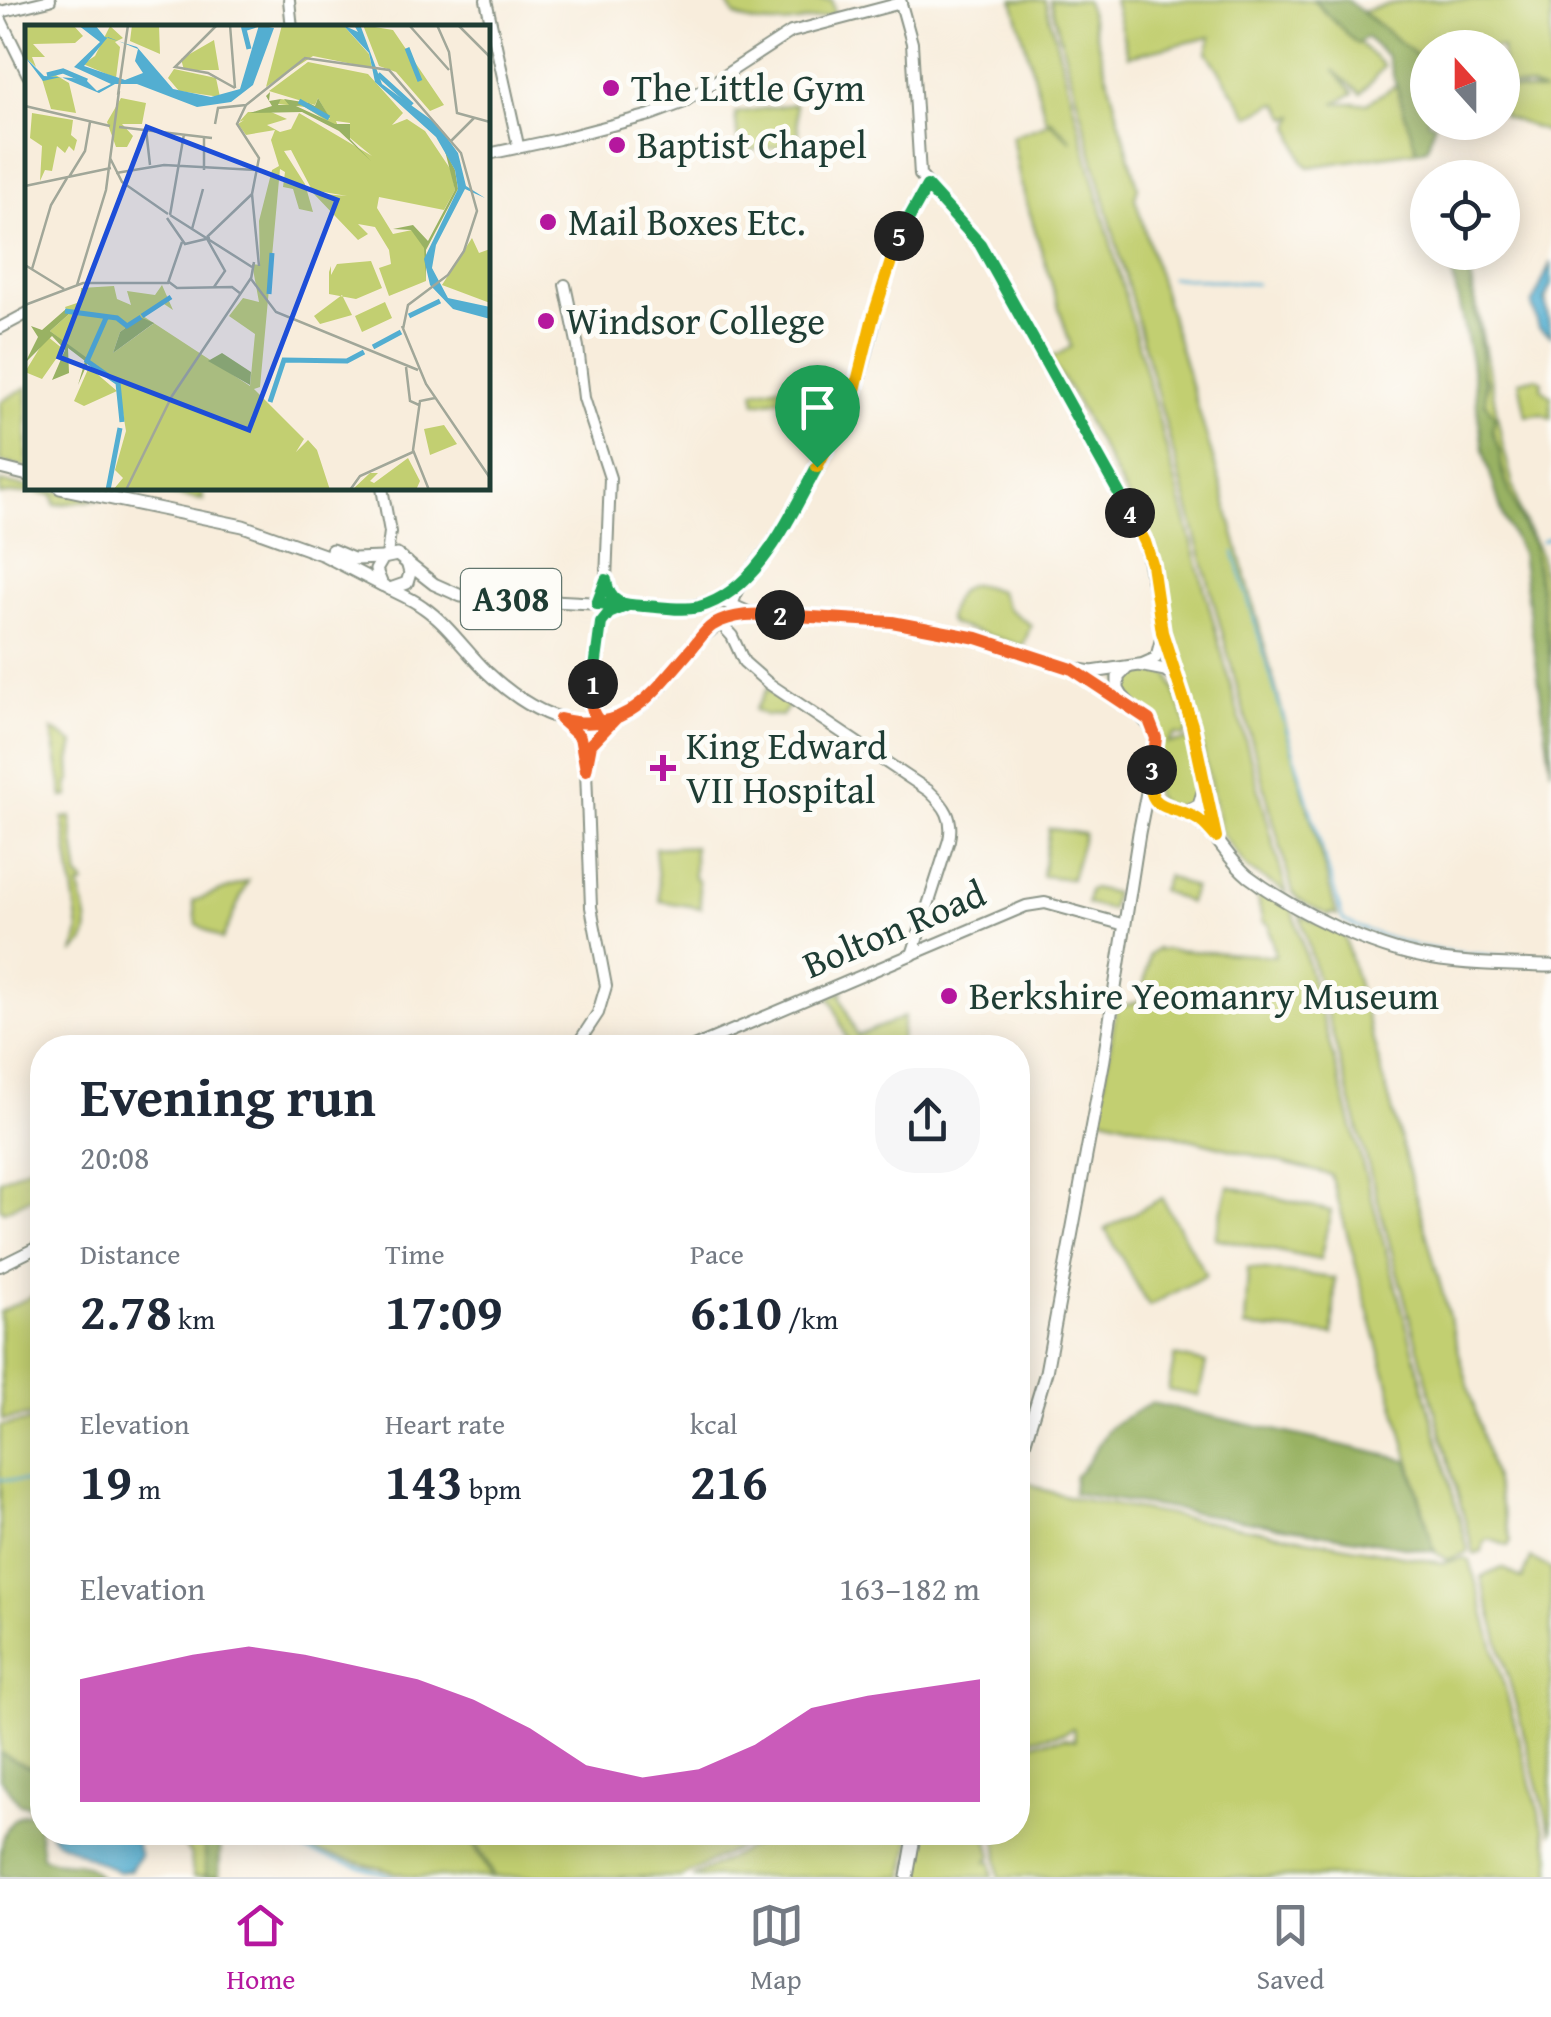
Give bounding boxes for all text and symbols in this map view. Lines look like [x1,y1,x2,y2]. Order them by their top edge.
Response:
inset map [25,25,490,490]
north arrow [1410,30,1520,140]
map controls [1410,30,1520,270]
place label: The Little Gym [631,59,865,115]
marker: The Little Gym [600,77,622,99]
place label: Baptist Chapel [637,116,867,172]
marker: Baptist Chapel [606,134,628,156]
button: locate [1410,160,1520,270]
place label: Mail Boxes Etc. [568,193,806,249]
marker: Mail Boxes Etc. [537,211,559,233]
pin: 5 [874,211,924,261]
text: 5 [892,215,906,256]
place label: Windsor College [566,292,825,348]
marker: Windsor College [535,310,557,332]
pin [775,365,860,468]
icon: arrive [790,380,845,435]
pin: 4 [1105,488,1155,538]
text: 4 [1123,492,1137,533]
road number: A308 [461,569,561,629]
pin: 2 [755,590,805,640]
text: 2 [773,594,787,635]
pin: 1 [568,659,618,709]
text: 1 [586,663,600,704]
place label: King Edward VII Hospital [686,717,888,817]
pin: 3 [1127,745,1177,795]
text: 3 [1145,749,1159,790]
marker: King Edward VII Hospital [650,755,676,781]
street label: Bolton Road [794,864,994,992]
place label: Berkshire Yeomanry Museum [969,967,1439,1023]
marker: Berkshire Yeomanry Museum [938,985,960,1007]
text: Evening run [80,1056,376,1136]
button: share [875,1068,980,1173]
text: 20:08 [80,1134,149,1181]
text: Distance [80,1233,180,1274]
text: Time [385,1233,445,1274]
text: Pace [690,1233,744,1274]
text: 2.78 [80,1274,172,1347]
text: 17:09 [385,1274,503,1347]
text: 6:10 [690,1274,782,1347]
text: km [172,1298,215,1339]
text: /km [782,1298,838,1339]
text: Elevation [80,1403,190,1444]
text: Heart rate [385,1403,505,1444]
text: kcal [690,1403,738,1444]
text: 19 [80,1444,132,1517]
text: 143 [385,1444,463,1517]
text: 216 [690,1444,768,1517]
text: m [132,1468,161,1509]
text: bpm [463,1468,521,1509]
text: Elevation [80,1565,205,1612]
text: 163–182 m [839,1565,980,1612]
tab: Home [227,1898,295,1999]
tab: Map [749,1898,804,1999]
tab: Saved [1257,1898,1324,1999]

